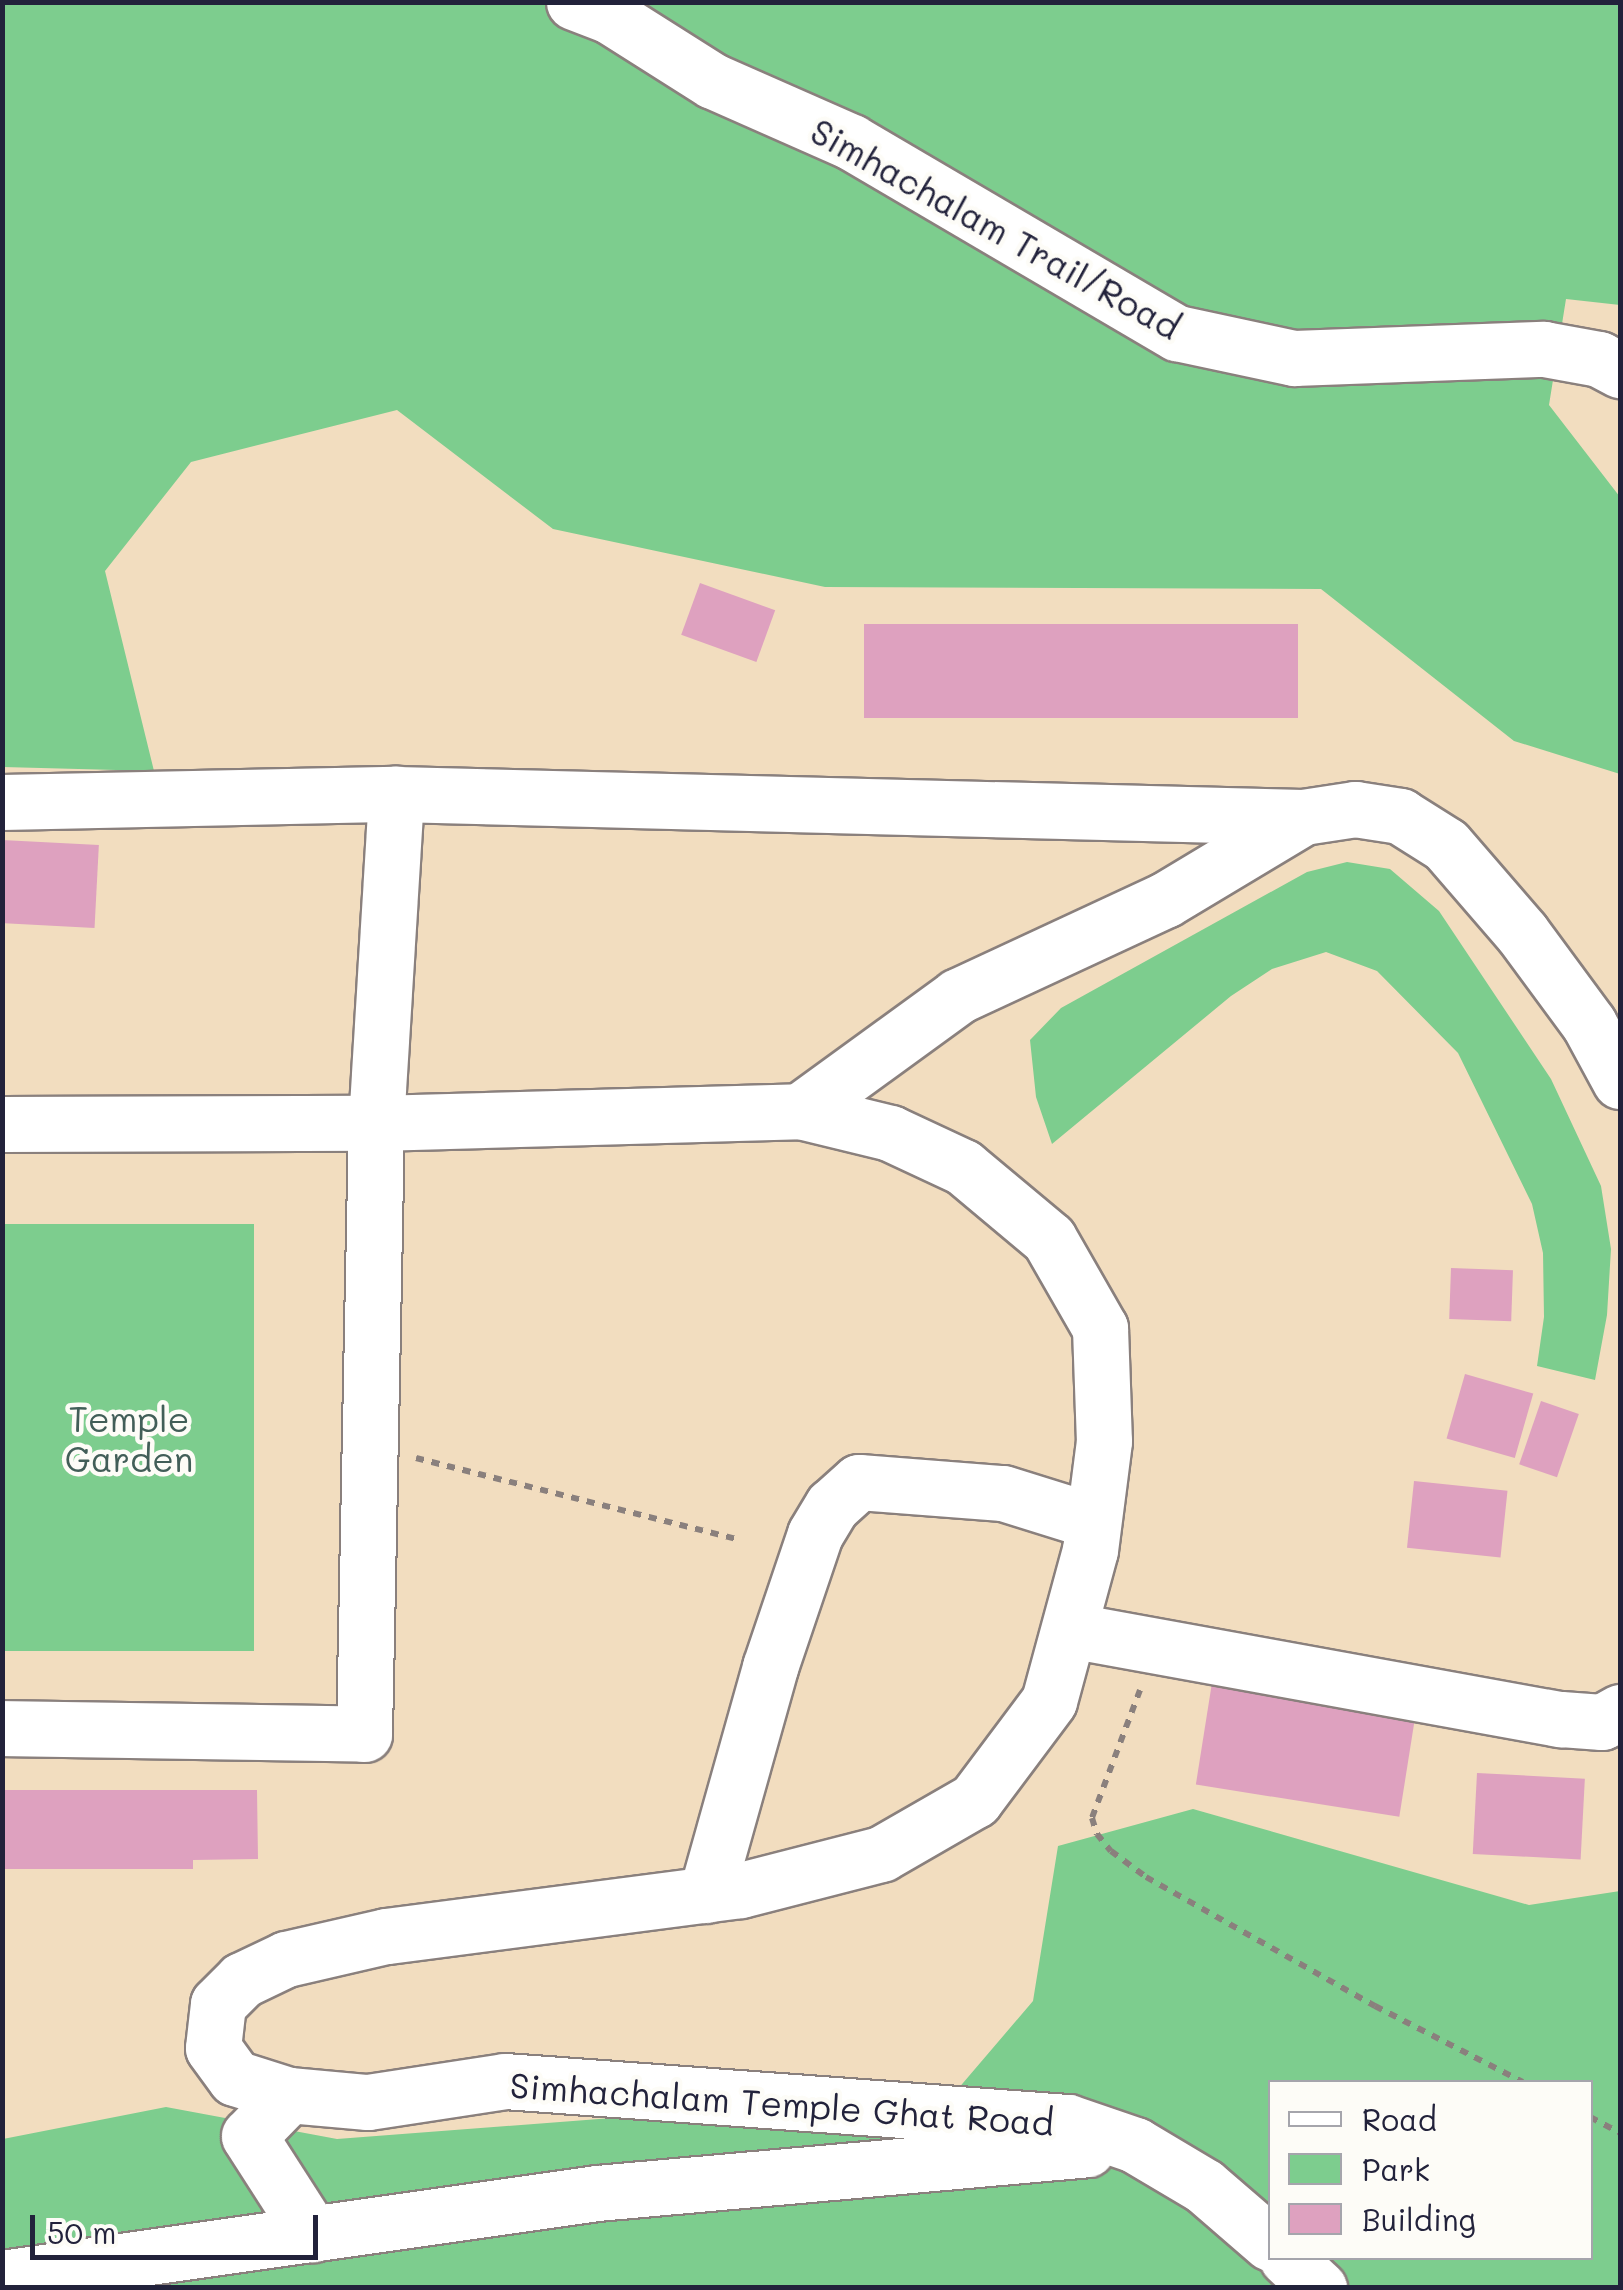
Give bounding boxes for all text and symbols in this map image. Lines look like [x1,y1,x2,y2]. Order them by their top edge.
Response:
street label: Simhachalam Trail/Road [804,109,1188,347]
park label: Temple Garden [65,1397,193,1479]
street label: Simhachalam Temple Ghat Road [509,2063,1055,2143]
legend [1268,2080,1593,2260]
text: Road [1362,2099,1437,2139]
text: Park [1362,2149,1430,2189]
scale bar [35,2195,322,2257]
text: Building [1362,2199,1476,2239]
text: 50 m [47,2212,117,2252]

